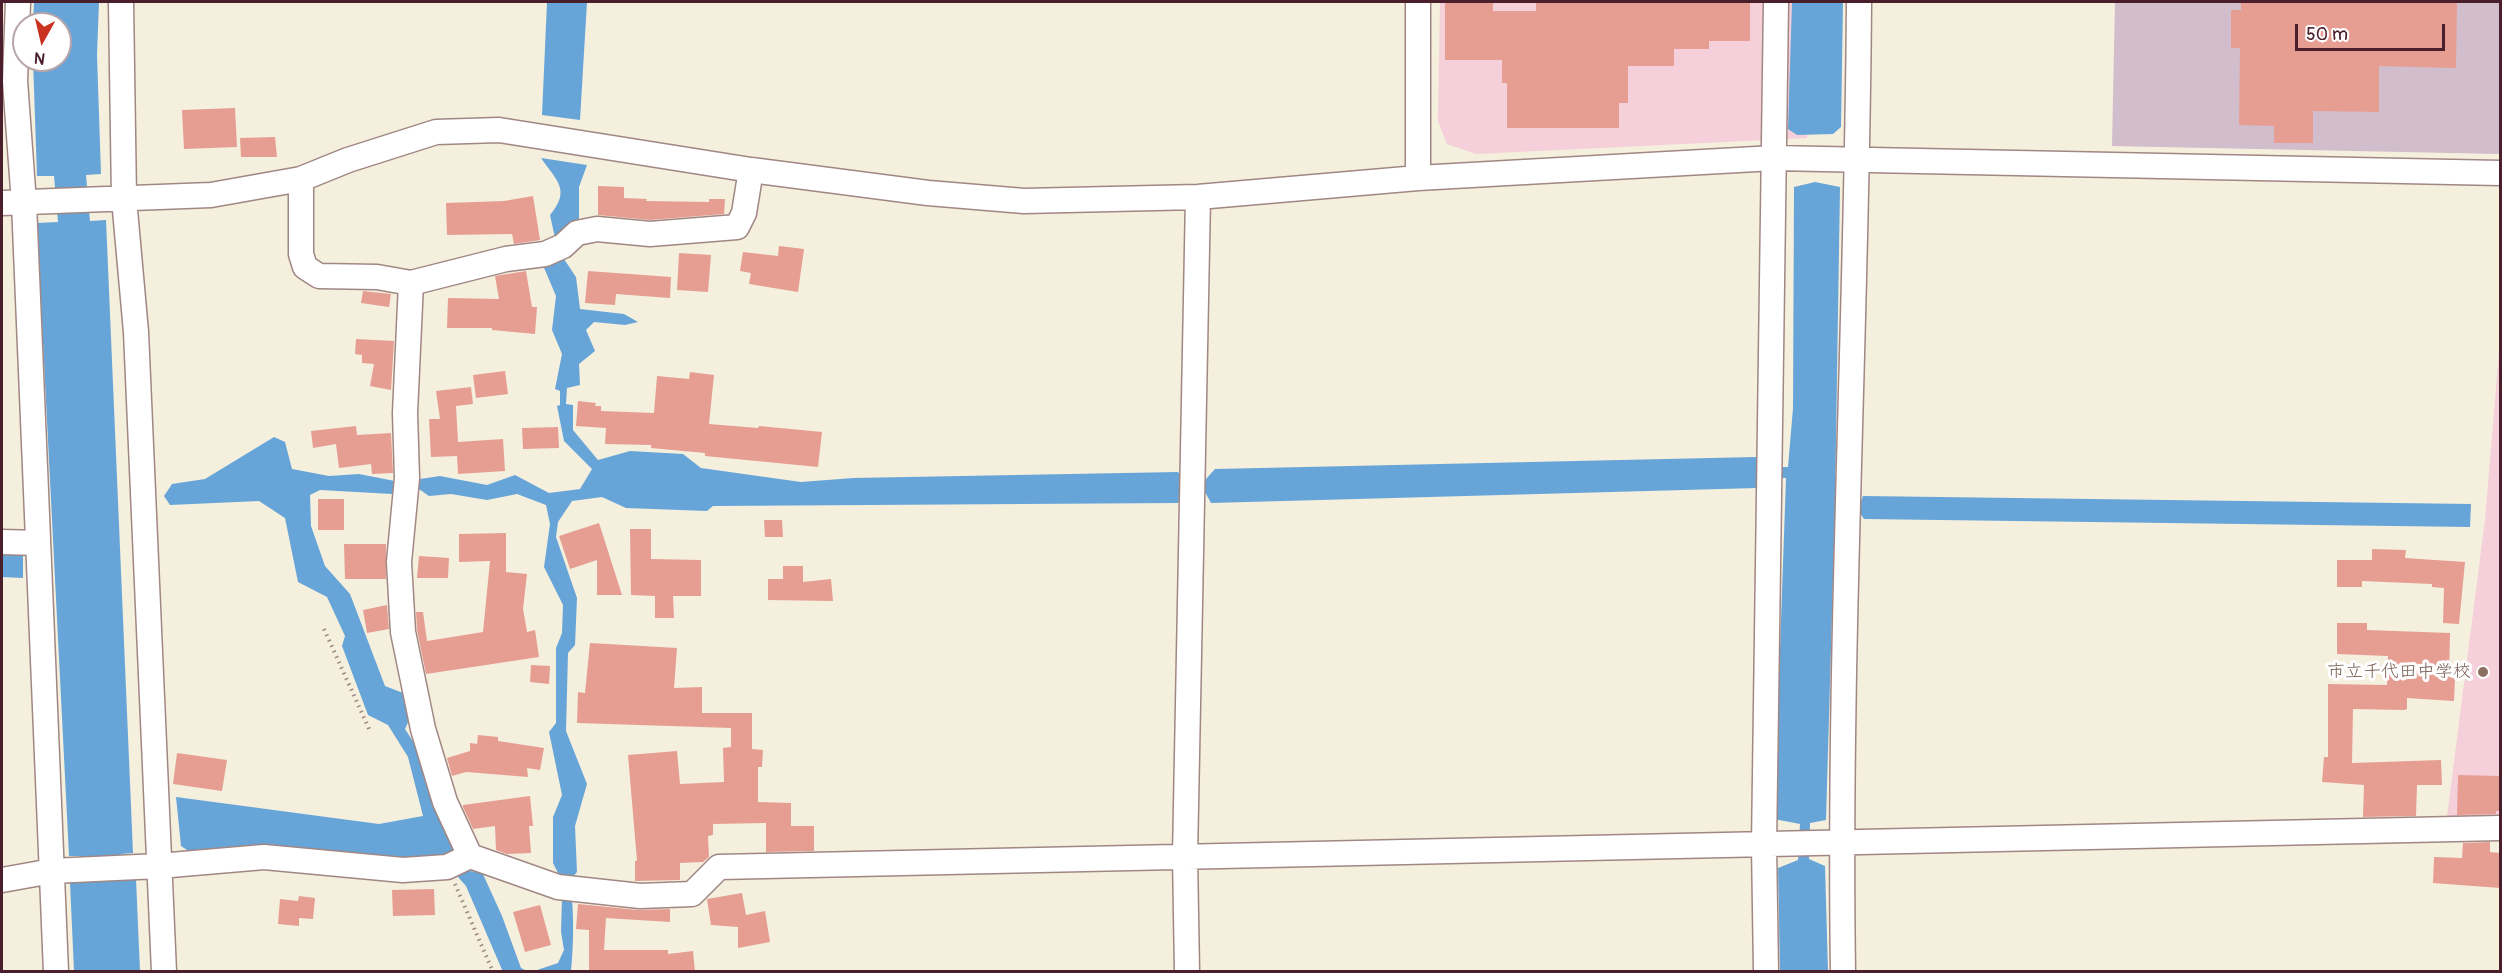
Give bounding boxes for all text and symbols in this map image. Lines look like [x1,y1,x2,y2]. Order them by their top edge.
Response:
north arrow [12,12,72,72]
scale bar [2298,12,2448,50]
text: 50 m [2306,23,2348,46]
text: N [33,47,47,69]
place label: 市立千代田中学校 [2327,661,2471,683]
marker: 市立千代田中学校 [2476,665,2490,679]

